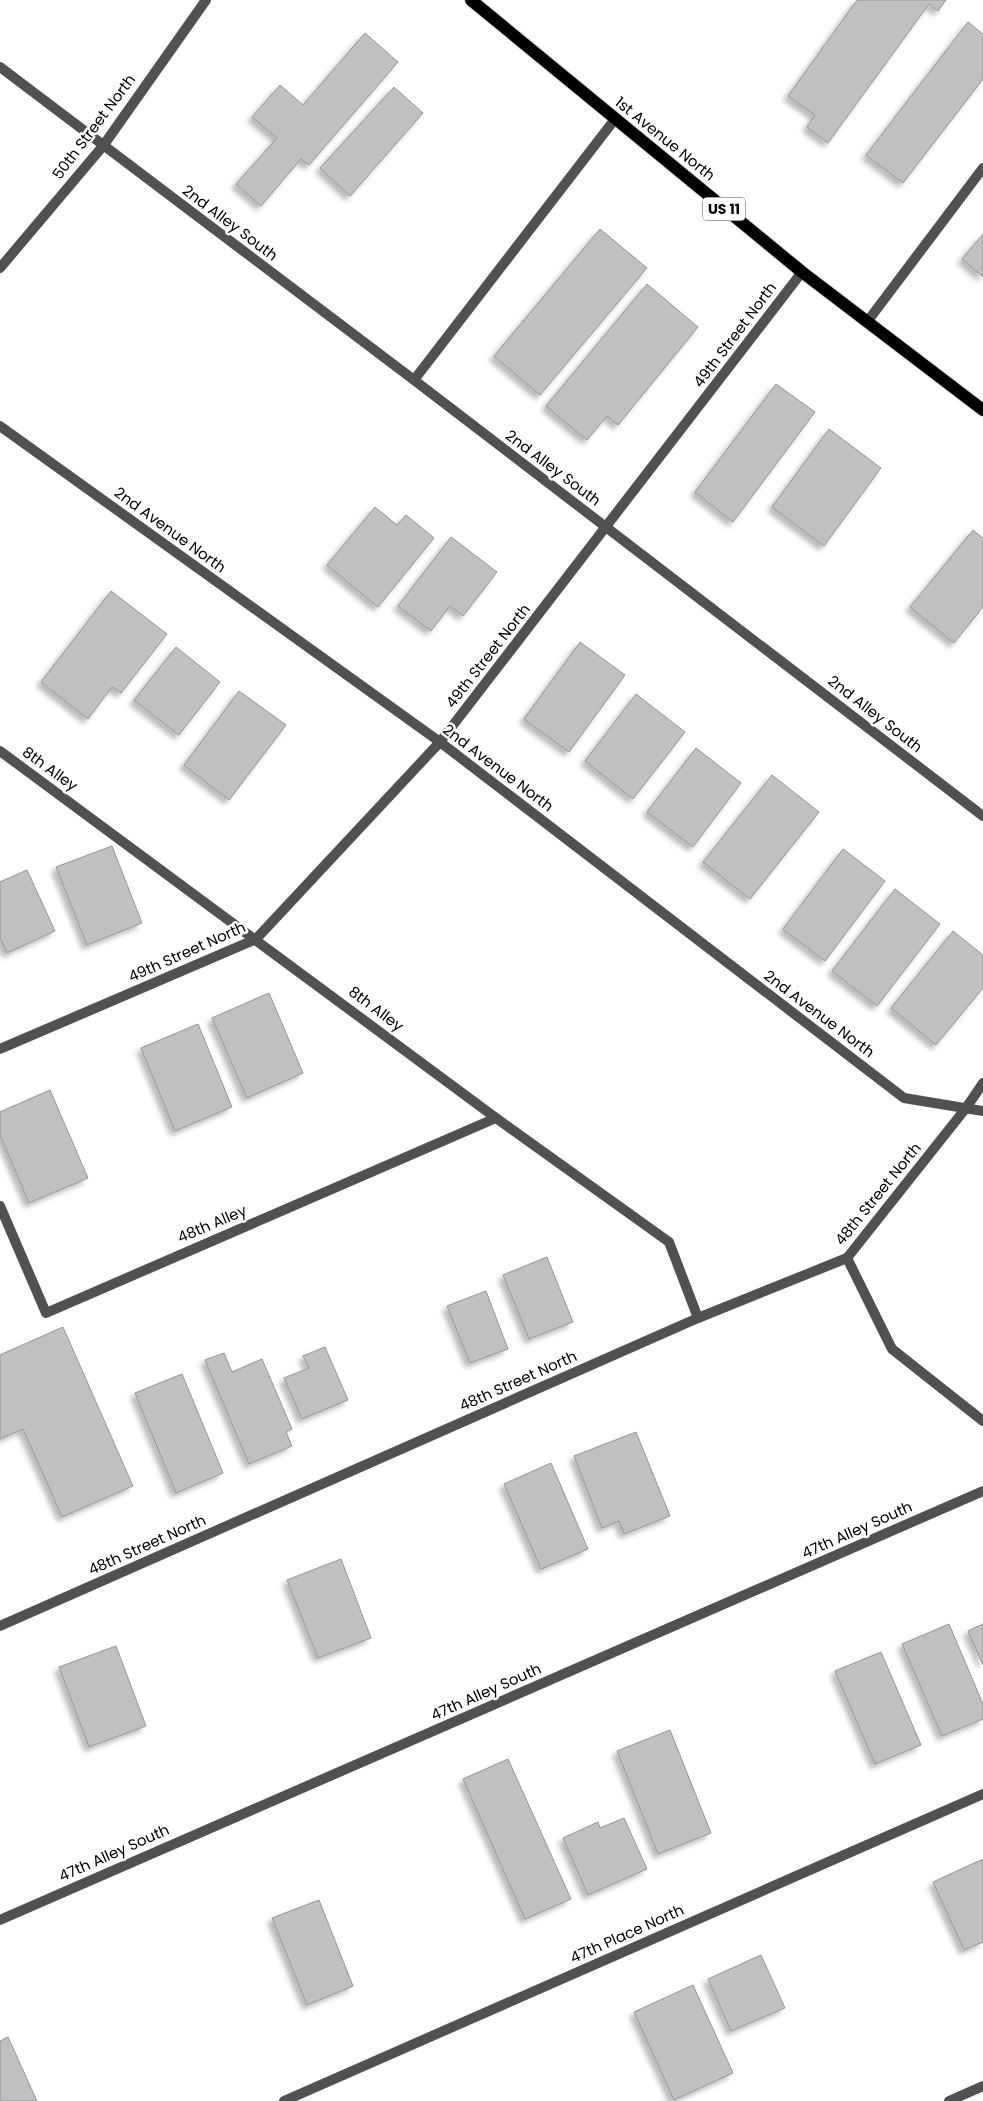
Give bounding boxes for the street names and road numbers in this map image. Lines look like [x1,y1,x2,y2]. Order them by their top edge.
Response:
street label: 50th Street North [47,70,140,184]
street label: 1st Avenue North [611,92,720,186]
street label: 2nd Alley South [178,180,282,265]
road number: US 11 [703,198,745,220]
street label: 49th Street North [688,278,781,392]
street label: 2nd Alley South [501,425,605,510]
street label: 2nd Avenue North [110,482,230,577]
street label: 49th Street North [440,599,535,712]
street label: 2nd Alley South [824,670,927,757]
street label: 2nd Avenue North [439,719,558,816]
street label: 8th Alley [18,741,83,796]
street label: 49th Street North [125,916,249,987]
street label: 2nd Avenue North [760,965,879,1062]
street label: 8th Alley [345,981,409,1037]
street label: 48th Street North [830,1138,926,1250]
street label: 48th Alley [174,1199,250,1248]
street label: 48th Street North [456,1345,580,1416]
street label: 47th Alley South [798,1496,915,1563]
street label: 48th Street North [85,1509,209,1580]
street label: 47th Alley South [427,1658,544,1725]
street label: 47th Alley South [55,1819,172,1886]
street label: 47th Place North [567,1899,687,1968]

